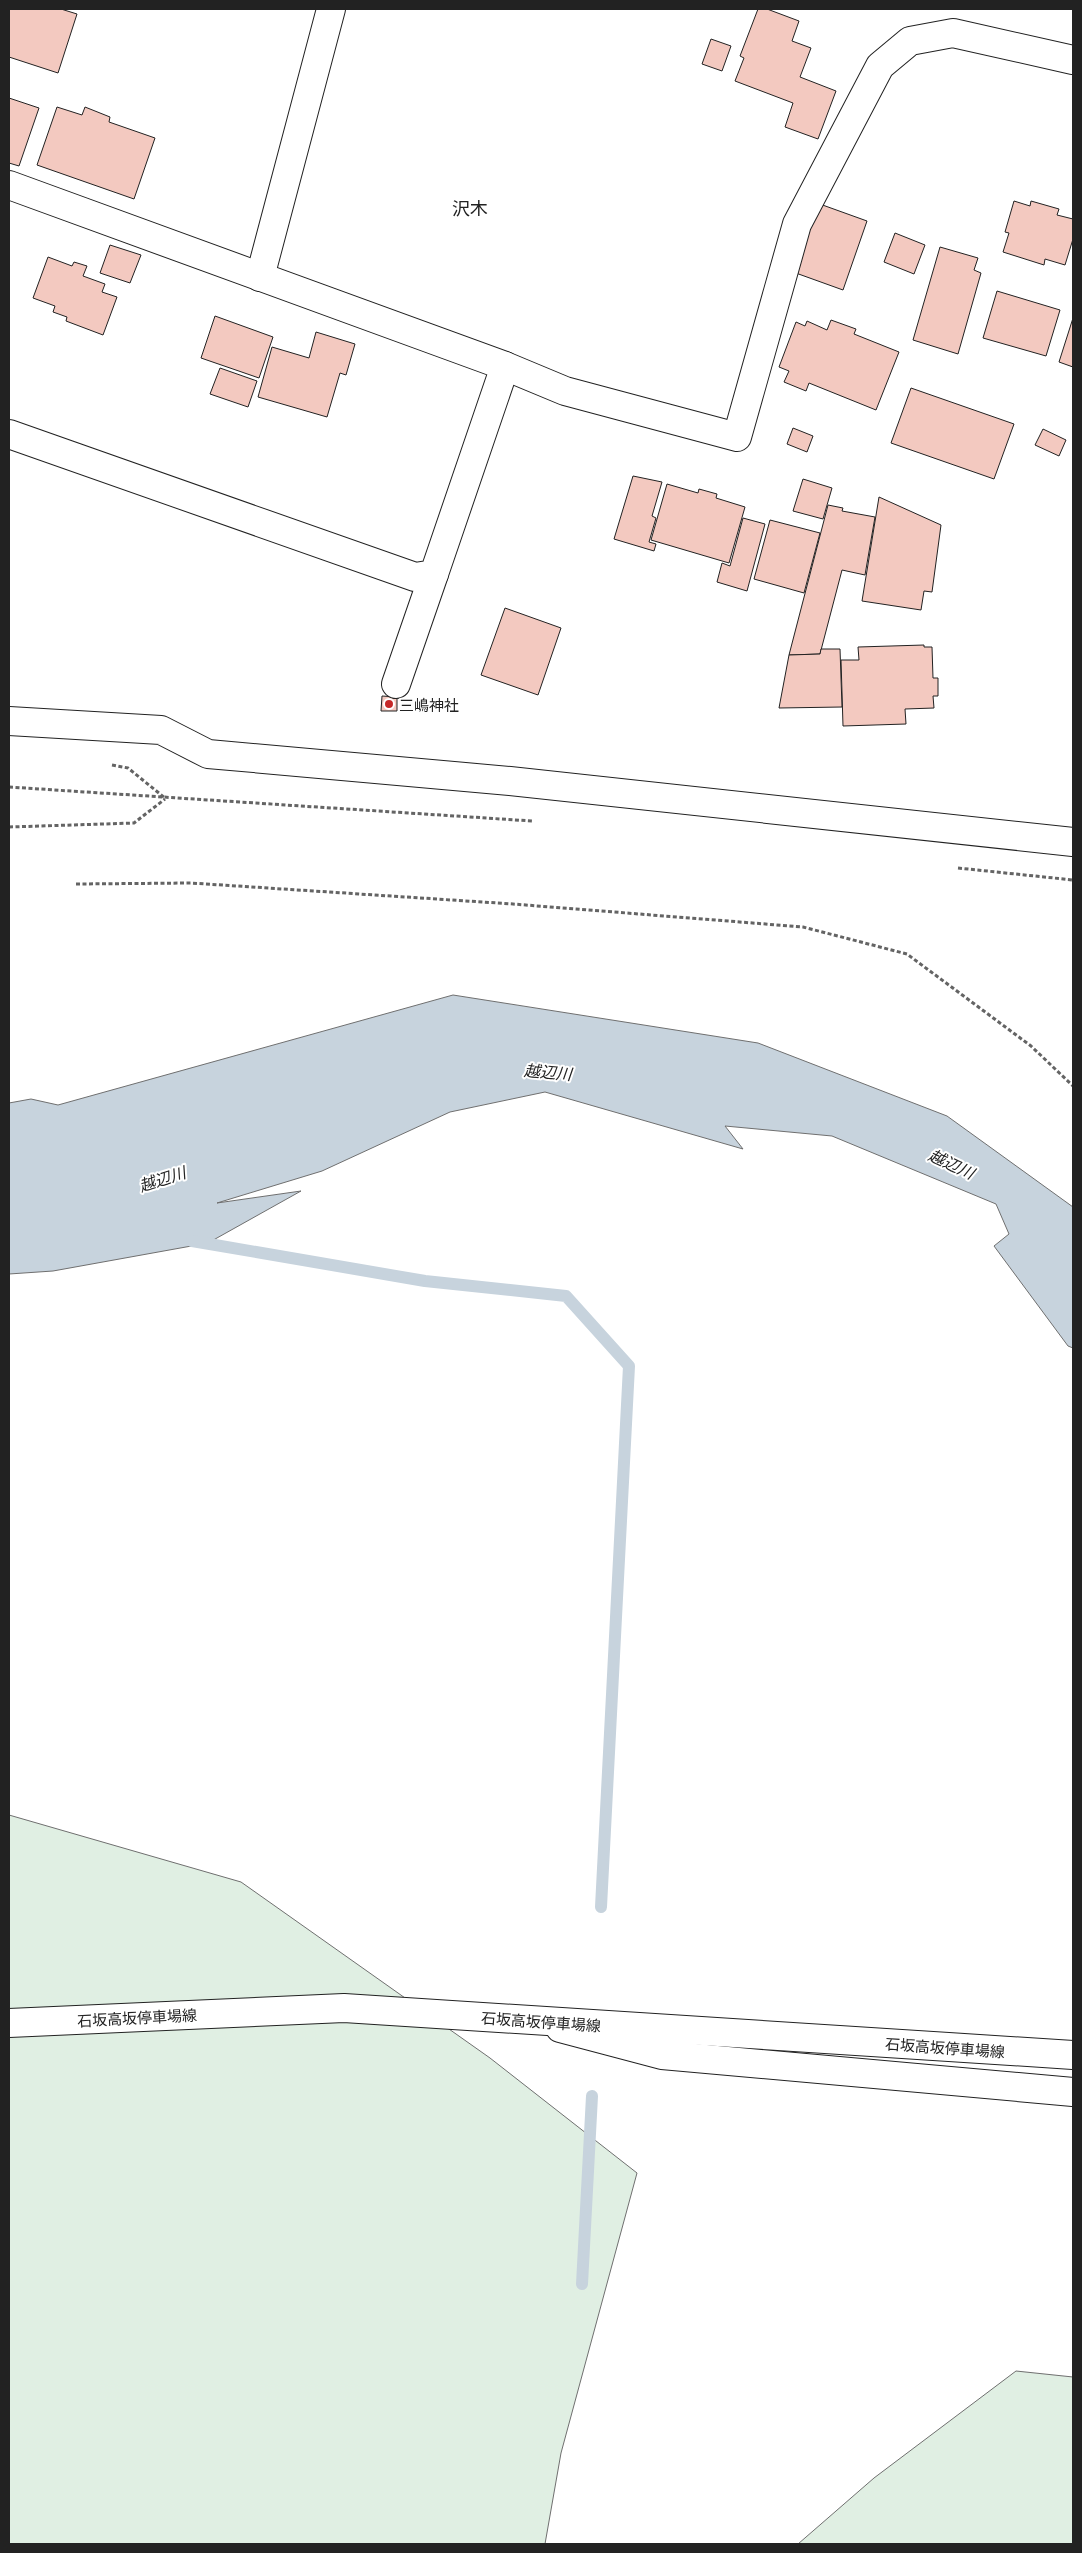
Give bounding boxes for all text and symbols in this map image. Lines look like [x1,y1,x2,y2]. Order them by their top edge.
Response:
district label: 沢木 [452,194,488,221]
place label: 三嶋神社 [399,693,459,716]
marker: 三嶋神社 [383,698,395,710]
water label: 越辺川 [523,1057,575,1085]
water label: 越辺川 [925,1142,981,1185]
water label: 越辺川 [135,1159,190,1197]
street label: 石坂高坂停車場線 [76,2002,198,2032]
street label: 石坂高坂停車場線 [480,2005,602,2037]
street label: 石坂高坂停車場線 [884,2031,1006,2063]

